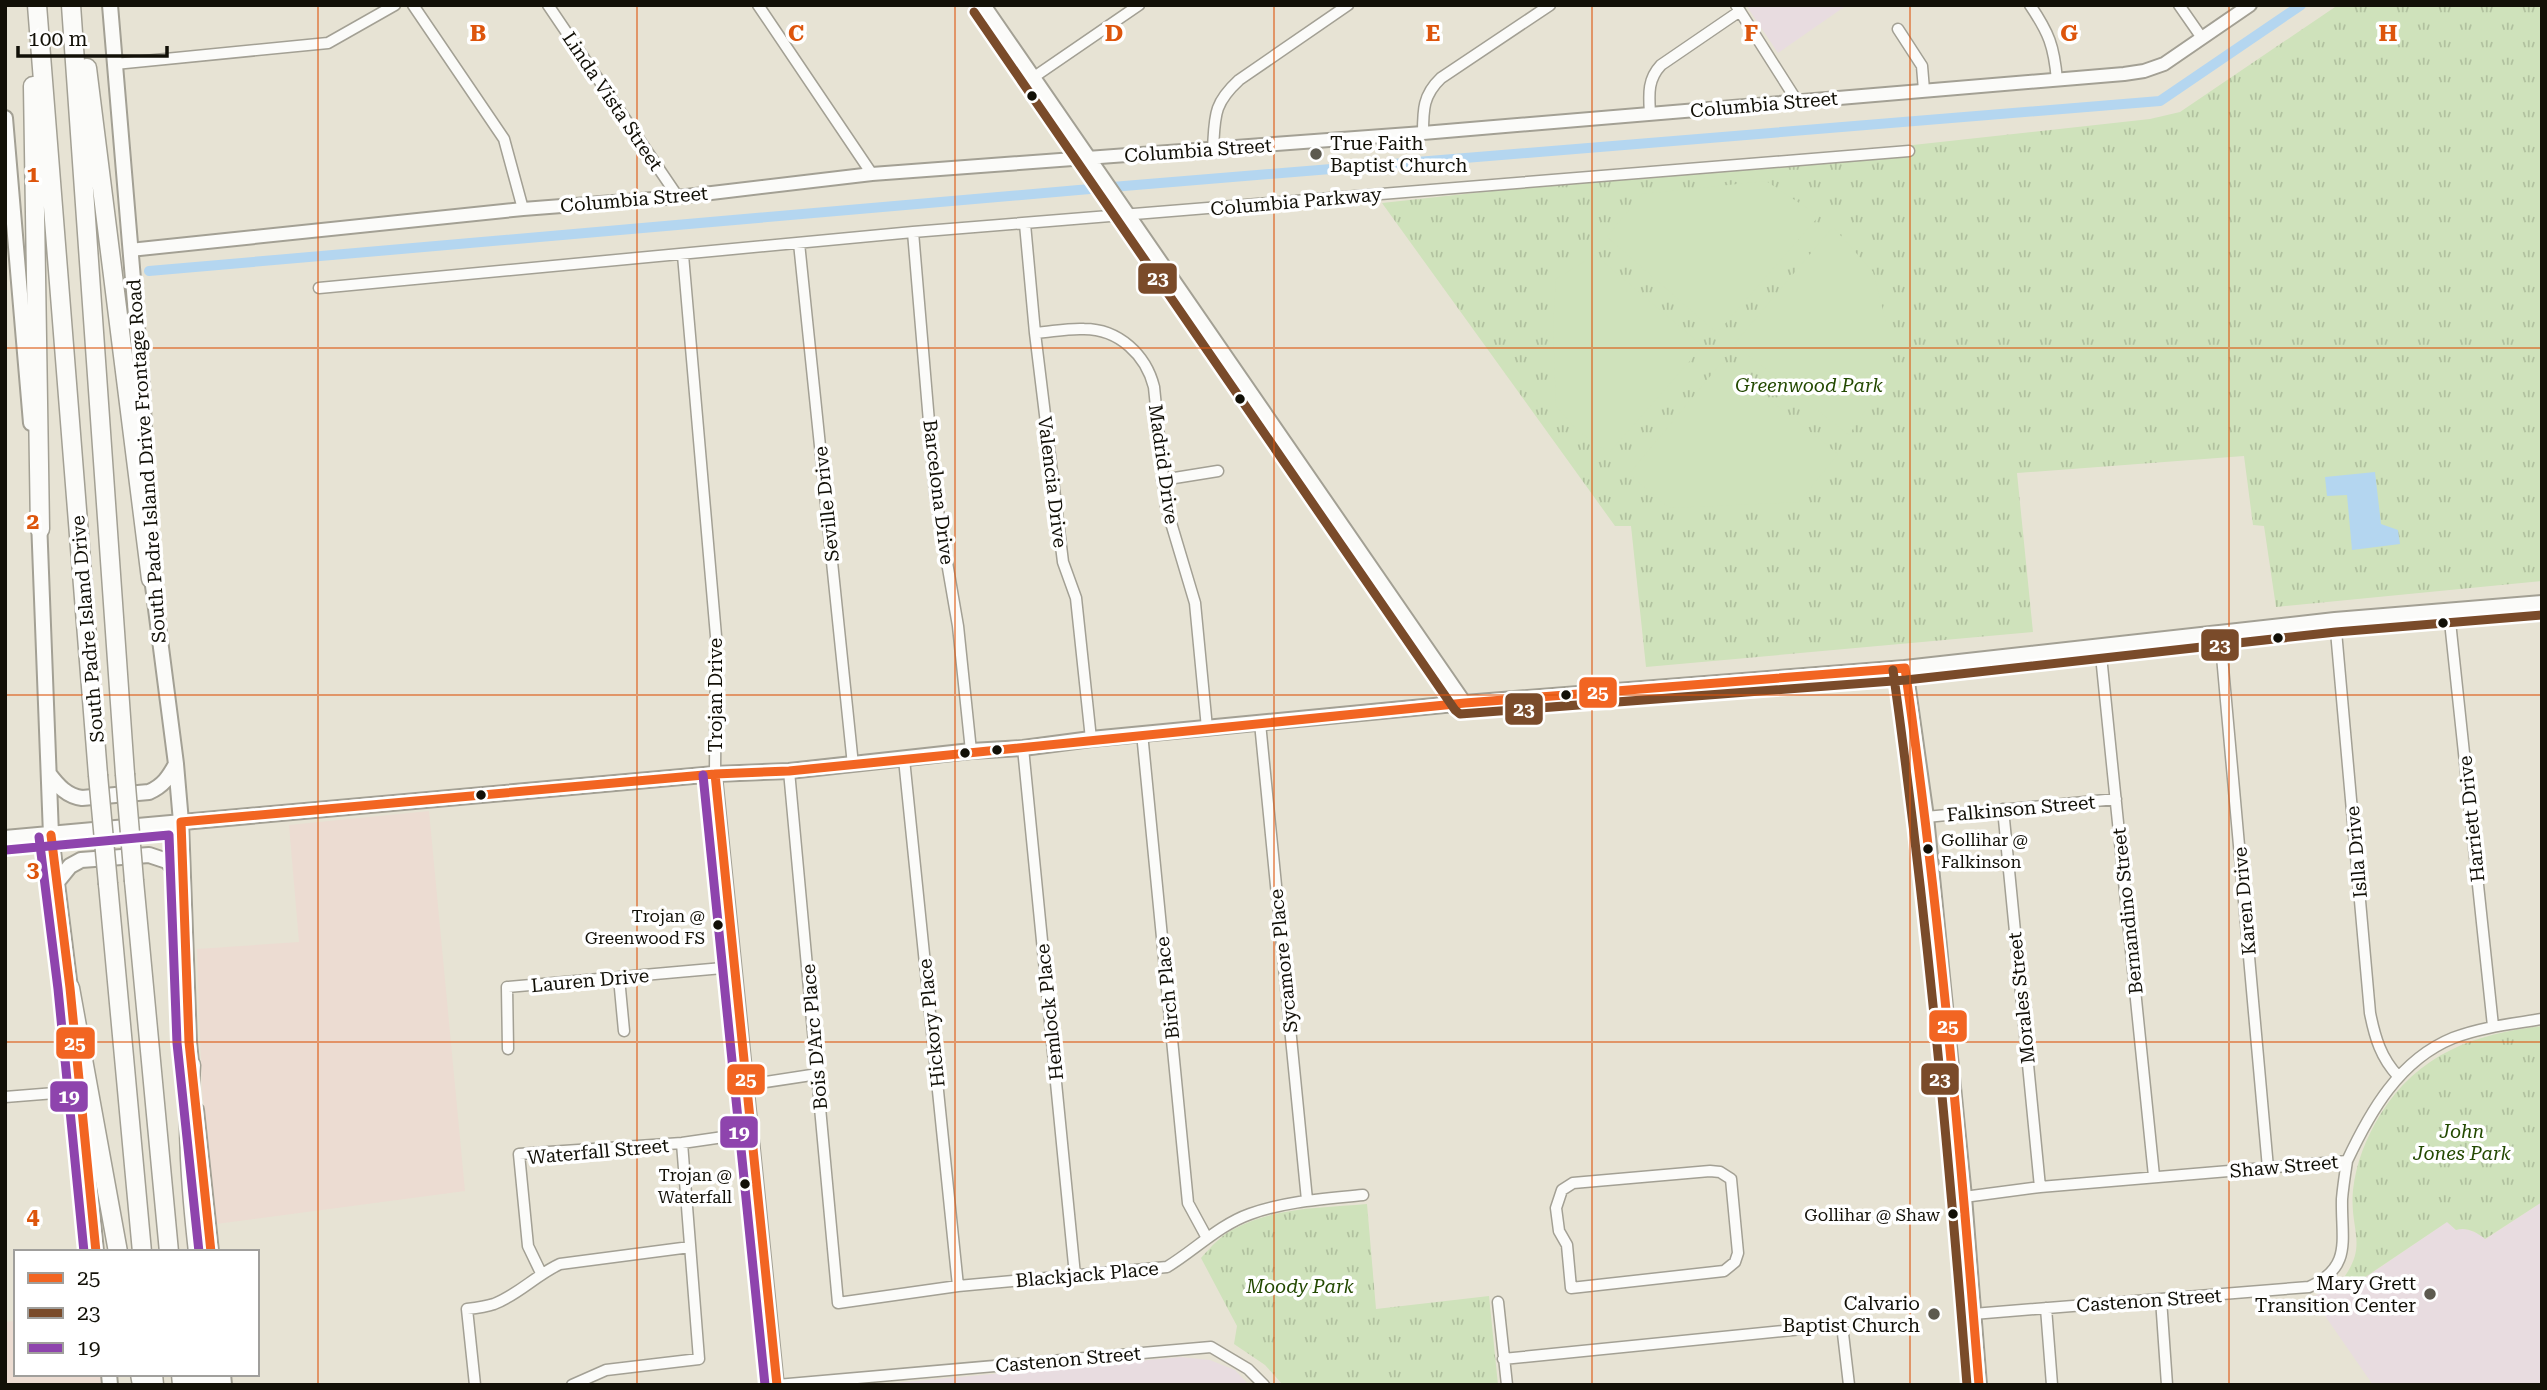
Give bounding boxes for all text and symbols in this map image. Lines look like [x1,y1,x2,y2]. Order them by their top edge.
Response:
scale bar [18,14,166,58]
text: B [470,20,486,47]
text: C [788,20,804,47]
text: D [1105,20,1123,47]
text: E [1426,20,1440,47]
text: F [1744,20,1758,47]
text: G [2060,20,2078,47]
text: H [2379,20,2398,47]
text: 100 m [28,27,88,51]
street label: Linda Vista Street [558,28,668,175]
street label: Columbia Street [1689,87,1839,122]
unlabelled marker [1025,89,1039,103]
place label: True Faith Baptist Church [1330,132,1468,177]
street label: Columbia Street [1123,134,1273,167]
marker: True Faith Baptist Church [1308,146,1324,162]
text: 1 [27,161,40,188]
street label: Columbia Street [559,182,709,217]
street label: Columbia Parkway [1210,182,1383,220]
line badge: 23 [1137,262,1178,295]
text: 23 [1147,267,1169,290]
street label: South Padre Island Drive Frontage Road [122,278,171,644]
park label: Greenwood Park [1735,374,1883,397]
unlabelled marker [1233,392,1247,406]
street label: Madrid Drive [1144,403,1183,525]
street label: Valencia Drive [1033,415,1072,549]
street label: Barcelona Drive [918,418,959,566]
street label: Seville Drive [809,445,844,563]
text: 2 [27,508,39,535]
street label: South Padre Island Drive [66,514,109,743]
unlabelled marker [2436,616,2450,630]
line badge: 23 [2200,628,2240,662]
unlabelled marker [2271,631,2285,645]
text: 23 [2209,634,2231,657]
street label: Trojan Drive [704,638,727,752]
line badge: 25 [1578,676,1618,709]
text: 25 [1587,681,1609,704]
unlabelled marker [1559,688,1573,702]
line badge: 23 [1504,692,1544,726]
text: 23 [1513,698,1535,721]
unlabelled marker [990,743,1004,757]
unlabelled marker [958,746,972,760]
street label: Harriett Drive [2453,755,2490,883]
unlabelled marker [474,788,488,802]
street label: Falkinson Street [1946,791,2096,826]
street label: Islla Drive [2341,805,2372,899]
street label: Bernandino Street [2107,827,2148,995]
place label: Gollihar @ Falkinson [1941,830,2028,872]
marker: Gollihar @ Falkinson [1921,842,1935,856]
street label: Karen Drive [2228,846,2261,956]
text: 3 [27,856,40,883]
street label: Sycamore Place [1265,888,1302,1034]
place label: Trojan @ Greenwood FS [585,906,705,948]
marker: Trojan @ Greenwood FS [711,918,725,932]
street label: Morales Street [2003,931,2040,1065]
street label: Birch Place [1151,935,1184,1040]
street label: Hemlock Place [1031,942,1068,1081]
street label: Hickory Place [913,958,950,1088]
street label: Bois D'Arc Place [797,963,832,1111]
street label: Lauren Drive [530,964,650,997]
line badge: 25 [1928,1009,1968,1043]
text: 25 [1937,1015,1959,1038]
line badge: 25 [55,1026,96,1060]
text: 25 [64,1032,86,1055]
line badge: 23 [1920,1062,1960,1096]
line badge: 25 [726,1063,766,1096]
text: 25 [735,1068,757,1091]
text: 23 [1929,1068,1951,1091]
line badge: 19 [49,1080,89,1113]
text: 19 [58,1085,80,1108]
line badge: 19 [719,1115,759,1149]
park label: John Jones Park [2412,1120,2512,1165]
text: 19 [728,1121,750,1144]
street label: Waterfall Street [526,1134,670,1169]
street label: Shaw Street [2229,1150,2339,1183]
place label: Trojan @ Waterfall [658,1165,732,1207]
marker: Trojan @ Waterfall [738,1177,752,1191]
text: 4 [27,1203,40,1230]
place label: Gollihar @ Shaw [1804,1205,1940,1225]
marker: Gollihar @ Shaw [1946,1207,1960,1221]
legend [14,1250,259,1376]
street label: Blackjack Place [1015,1257,1160,1292]
text: 25 [77,1266,101,1290]
place label: Mary Grett Transition Center [2255,1272,2416,1317]
park label: Moody Park [1245,1275,1354,1298]
street label: Castenon Street [2076,1284,2223,1317]
marker: Mary Grett Transition Center [2422,1286,2438,1302]
place label: Calvario Baptist Church [1782,1292,1920,1337]
text: 23 [77,1301,101,1325]
marker: Calvario Baptist Church [1926,1306,1942,1322]
text: 19 [77,1336,101,1360]
street label: Castenon Street [994,1342,1142,1377]

